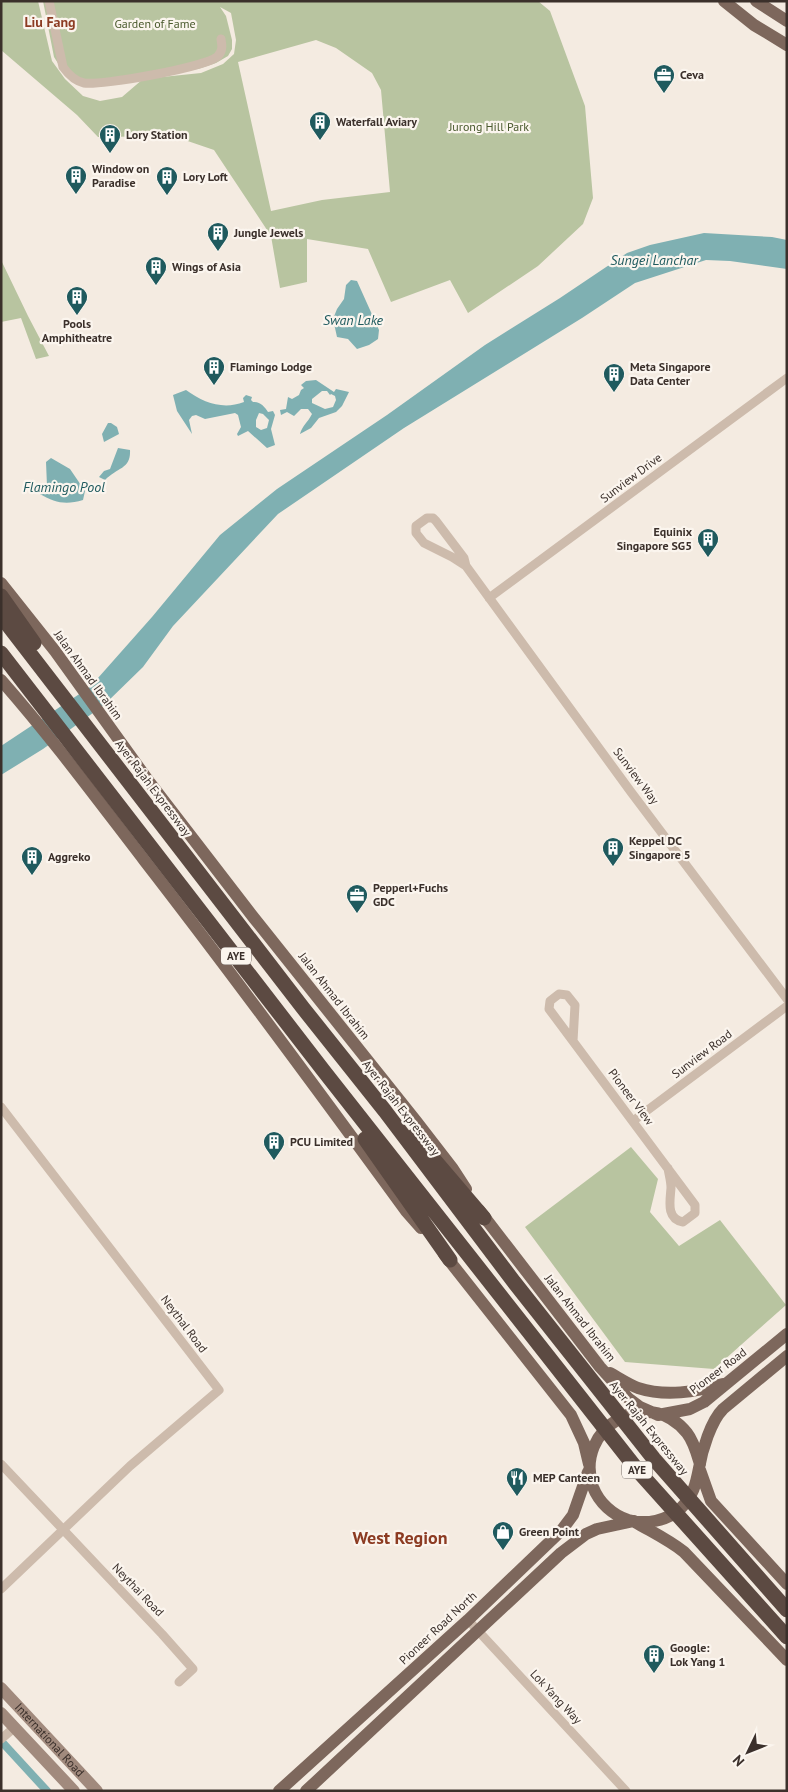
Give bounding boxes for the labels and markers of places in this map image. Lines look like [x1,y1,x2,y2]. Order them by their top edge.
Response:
office icon: Ceva [652,63,676,94]
place label: Ceva [680,67,704,82]
building icon: Waterfall Aviary [308,110,332,141]
place label: Waterfall Aviary [336,114,417,129]
building icon: Lory Station [98,123,122,154]
place label: Lory Station [126,127,188,142]
place label: Window on Paradise [92,161,149,190]
building icon: Window on Paradise [64,164,88,195]
building icon: Lory Loft [155,165,179,196]
place label: Lory Loft [183,169,229,184]
building icon: Jungle Jewels [206,221,230,252]
place label: Jungle Jewels [233,225,303,240]
building icon: Wings of Asia [144,255,168,286]
place label: Wings of Asia [172,259,241,274]
building icon: Pools Amphitheatre [65,285,89,316]
place label: Pools Amphitheatre [42,316,112,345]
building icon: Flamingo Lodge [202,355,226,386]
place label: Flamingo Lodge [230,359,312,374]
place label: Meta Singapore Data Center [630,359,711,388]
building icon: Meta Singapore Data Center [602,362,626,393]
place label: Equinix Singapore SG5 [617,524,693,553]
building icon: Equinix Singapore SG5 [696,527,720,558]
place label: Keppel DC Singapore 5 [629,833,691,862]
building icon: Keppel DC Singapore 5 [601,836,625,867]
building icon: Aggreko [20,845,44,876]
place label: Aggreko [48,849,91,864]
place label: Pepperl+Fuchs GDC [373,880,448,909]
office icon: Pepperl+Fuchs GDC [345,883,369,914]
building icon: PCU Limited [262,1130,286,1161]
place label: PCU Limited [290,1134,353,1149]
restaurant icon: MEP Canteen [505,1466,529,1497]
place label: MEP Canteen [533,1470,600,1485]
shop icon: Green Point [491,1520,515,1551]
place label: Green Point [519,1524,580,1539]
place label: Google: Lok Yang 1 [670,1640,725,1669]
building icon: Google: Lok Yang 1 [642,1643,666,1674]

